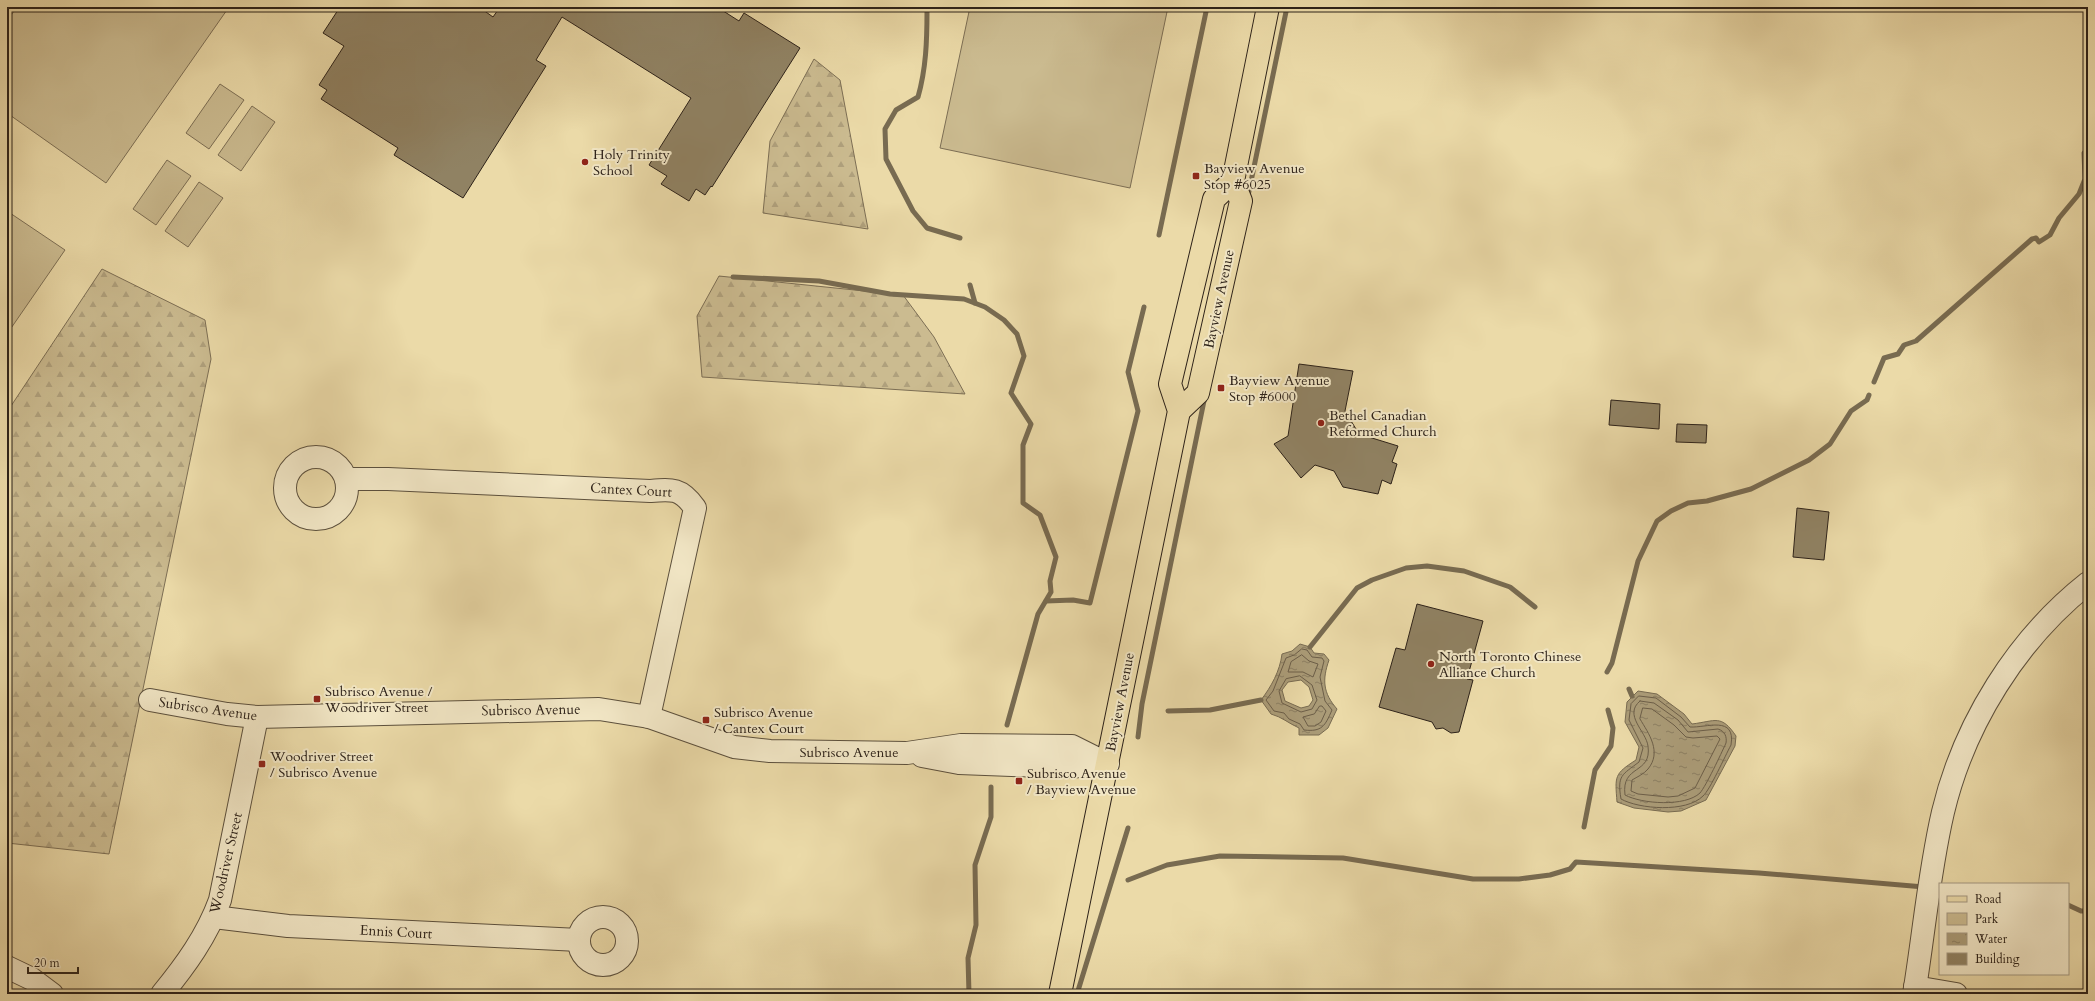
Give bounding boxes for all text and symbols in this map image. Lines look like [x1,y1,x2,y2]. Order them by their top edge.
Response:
place label: Holy Trinity School [593,145,671,180]
marker: Holy Trinity School [580,157,590,167]
place label: Bayview Avenue Stop #6025 [1204,159,1305,194]
marker: Bayview Avenue Stop #6025 [1191,171,1201,181]
street label: Bayview Avenue [1199,248,1239,350]
place label: Bayview Avenue Stop #6000 [1229,371,1330,406]
marker: Bayview Avenue Stop #6000 [1216,383,1226,393]
place label: Bethel Canadian Reformed Church [1329,406,1437,441]
marker: Bethel Canadian Reformed Church [1316,418,1326,428]
street label: Cantex Court [590,478,673,502]
place label: North Toronto Chinese Alliance Church [1439,647,1581,682]
street label: Bayview Avenue [1101,651,1139,753]
marker: North Toronto Chinese Alliance Church [1426,659,1436,669]
place label: Subrisco Avenue / Woodriver Street [324,682,433,717]
street label: Subrisco Avenue [158,693,258,725]
marker: Subrisco Avenue / Woodriver Street [312,694,322,704]
street label: Subrisco Avenue [481,700,581,720]
place label: Subrisco Avenue / Cantex Court [714,703,813,738]
marker: Subrisco Avenue / Cantex Court [701,715,711,725]
street label: Subrisco Avenue [799,743,899,762]
place label: Woodriver Street / Subrisco Avenue [269,747,377,782]
marker: Woodriver Street / Subrisco Avenue [257,759,267,769]
place label: Subrisco Avenue / Bayview Avenue [1027,764,1136,799]
marker: Subrisco Avenue / Bayview Avenue [1014,776,1024,786]
street label: Woodriver Street [205,810,247,916]
legend [1939,883,2069,975]
text: Road [1975,891,2002,907]
text: Park [1975,911,1999,927]
street label: Ennis Court [359,921,433,943]
text: Water [1974,931,2008,947]
scale bar [28,949,78,975]
text: Building [1975,951,2020,967]
text: 20 m [34,955,61,971]

